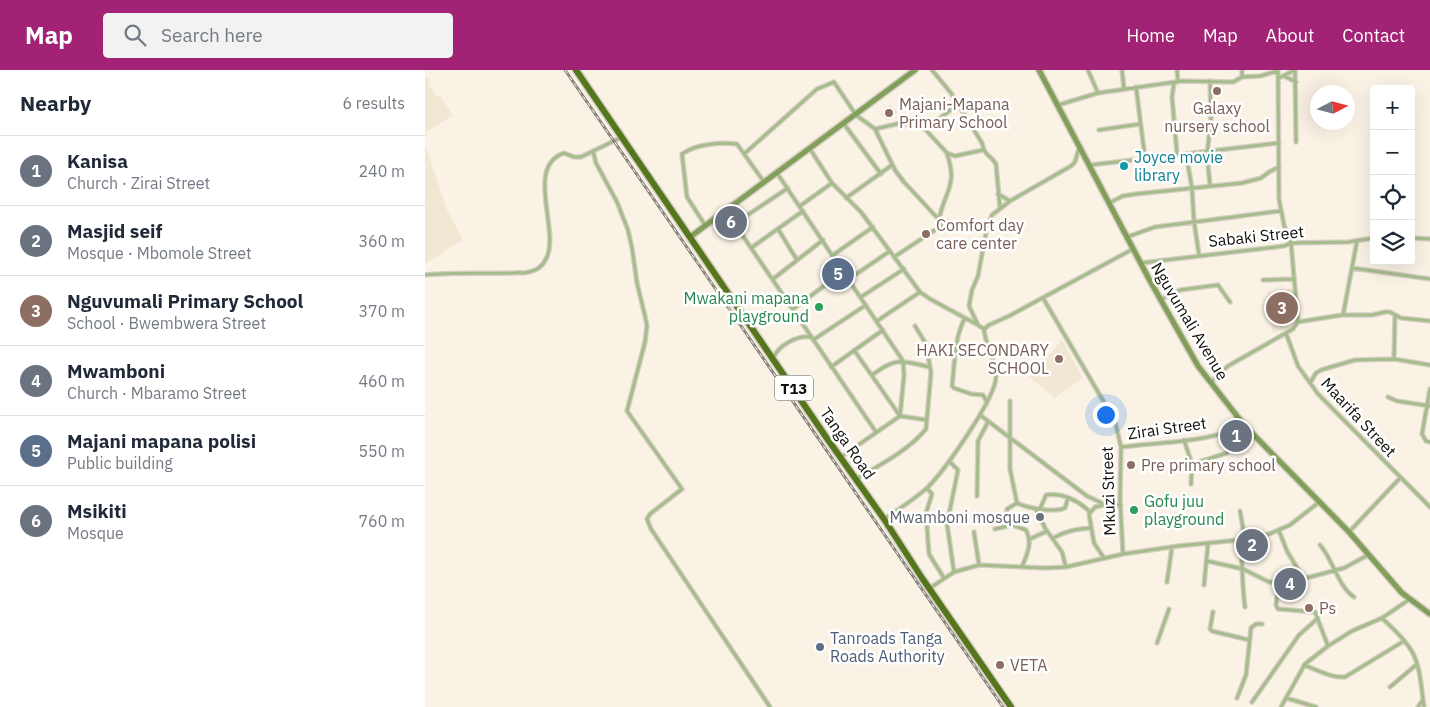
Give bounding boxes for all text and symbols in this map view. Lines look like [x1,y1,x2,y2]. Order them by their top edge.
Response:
search box [103,13,453,58]
text: Map [25,19,73,51]
icon: search [121,21,149,49]
text: Search here [161,23,263,47]
text: Home [1127,24,1175,47]
text: Map [1203,24,1238,47]
text: About [1266,24,1314,47]
text: Contact [1342,24,1405,47]
marker: Galaxy nursery school [1211,85,1223,97]
north arrow [1310,85,1355,130]
map controls [1370,85,1415,265]
button: + [1370,85,1415,130]
text: Nearby [20,89,91,117]
text: 6 results [342,93,405,113]
place label: Majani-Mapana Primary School [899,94,1010,132]
place label: Galaxy nursery school [1164,98,1270,136]
marker: Majani-Mapana Primary School [883,107,895,119]
button: − [1370,130,1415,175]
place label: Joyce movie library [1134,147,1223,185]
text: Kanisa [67,149,128,173]
marker: Joyce movie library [1118,160,1130,172]
text: 1 [31,161,41,181]
text: 240 m [358,161,405,181]
text: Church · Zirai Street [67,173,210,193]
button: locate [1370,175,1415,220]
pin: 6 [715,203,747,241]
place label: Comfort day care center [936,215,1024,253]
text: Masjid seif [67,219,162,243]
button: layers [1370,220,1415,265]
street label: Sabaki Street [1207,221,1305,251]
marker: Comfort day care center [920,228,932,240]
text: 2 [31,231,41,251]
text: 360 m [358,231,405,251]
text: Mosque · Mbomole Street [67,243,252,263]
pin: 5 [822,255,854,293]
street label: Nguvumali Avenue [1147,258,1233,384]
place label: Mwakani mapana playground [684,288,809,326]
text: Nguvumali Primary School [67,289,303,313]
pin: 3 [1266,289,1298,327]
text: 3 [31,301,41,321]
text: 370 m [358,301,405,321]
marker: Mwakani mapana playground [813,301,825,313]
text: School · Bwembwera Street [67,313,266,333]
place label: HAKI SECONDARY SCHOOL [916,340,1050,378]
marker: HAKI SECONDARY SCHOOL [1053,353,1065,365]
text: Mwamboni [67,359,165,383]
text: 4 [31,371,41,391]
text: 460 m [358,371,405,391]
street label: Maarifa Street [1317,373,1401,461]
road number: T13 [775,376,813,400]
text: Church · Mbaramo Street [67,383,247,403]
your location [1093,402,1119,428]
street label: Tanga Road [816,403,880,483]
street label: Zirai Street [1126,413,1208,443]
pin: 1 [1220,417,1252,455]
text: Majani mapana polisi [67,429,256,453]
text: 5 [31,441,41,461]
text: 550 m [358,441,405,461]
street label: Mkuzi Street [1096,446,1120,536]
text: Public building [67,453,173,473]
place label: Pre primary school [1141,455,1276,475]
marker: Pre primary school [1125,459,1137,471]
place label: Gofu juu playground [1144,491,1224,529]
text: Msikiti [67,499,127,523]
marker: Gofu juu playground [1128,504,1140,516]
place label: Mwamboni mosque [889,507,1030,527]
text: 6 [31,511,41,531]
text: 760 m [358,511,405,531]
marker: Mwamboni mosque [1034,511,1046,523]
text: Mosque [67,523,124,543]
pin: 2 [1236,526,1268,564]
pin: 4 [1274,565,1306,603]
place label: Ps [1319,598,1336,618]
marker: Ps [1303,602,1315,614]
place label: Tanroads Tanga Roads Authority [830,628,945,666]
marker: Tanroads Tanga Roads Authority [814,641,826,653]
place label: VETA [1010,655,1047,675]
marker: VETA [994,659,1006,671]

